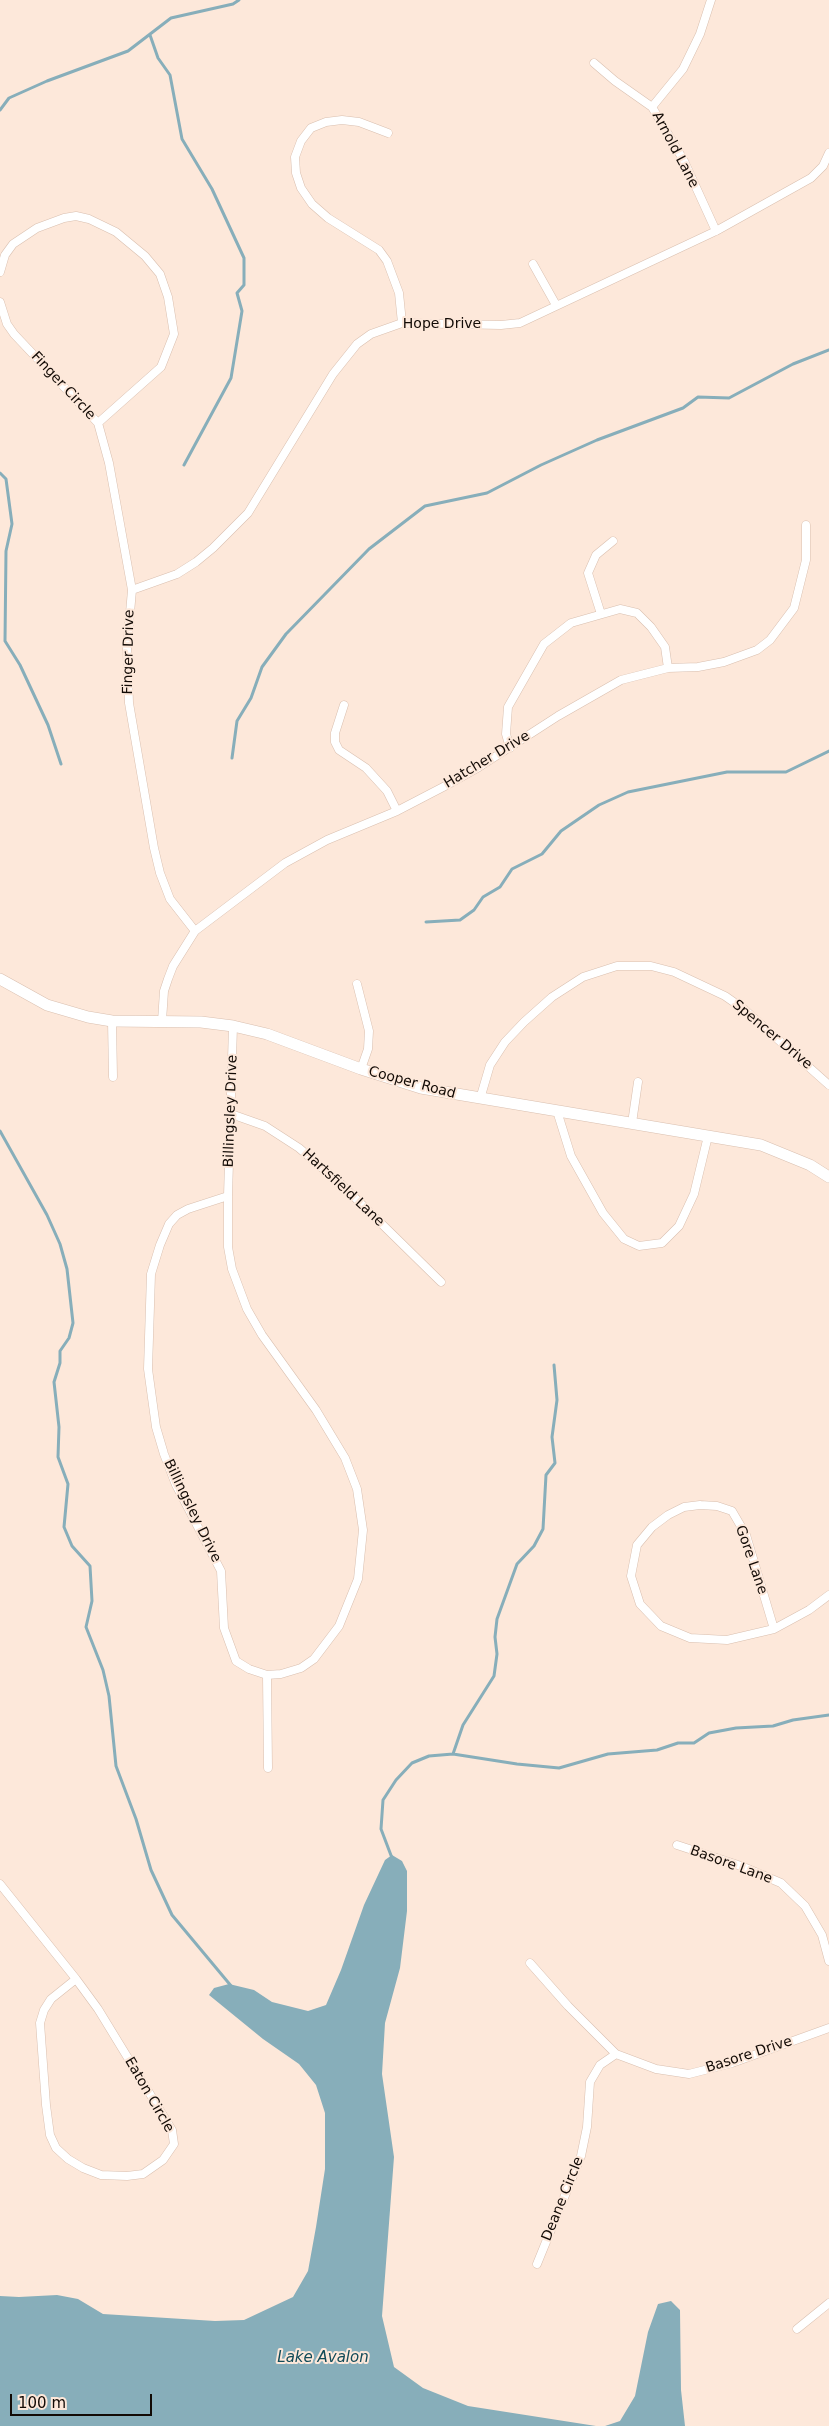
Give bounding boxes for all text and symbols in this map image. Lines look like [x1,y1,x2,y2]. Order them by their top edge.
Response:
street label: Arnold Lane [648,109,702,191]
street label: Hope Drive [403,316,481,332]
street label: Finger Circle [27,349,99,423]
street label: Finger Drive [120,609,138,695]
street label: Hatcher Drive [441,728,533,792]
street label: Spencer Drive [729,997,815,1073]
street label: Billingsley Drive [221,1054,241,1168]
street label: Cooper Road [366,1063,458,1103]
street label: Hartsfield Lane [298,1146,388,1230]
street label: Billingsley Drive [160,1457,224,1565]
street label: Gore Lane [731,1523,771,1597]
street label: Basore Lane [688,1842,774,1888]
street label: Basore Drive [704,2033,794,2077]
street label: Eaton Circle [121,2054,177,2136]
street label: Deane Circle [538,2154,588,2244]
water label: Lake Avalon [277,2349,369,2367]
scale bar [12,2384,155,2416]
text: 100 m [18,2394,66,2412]

